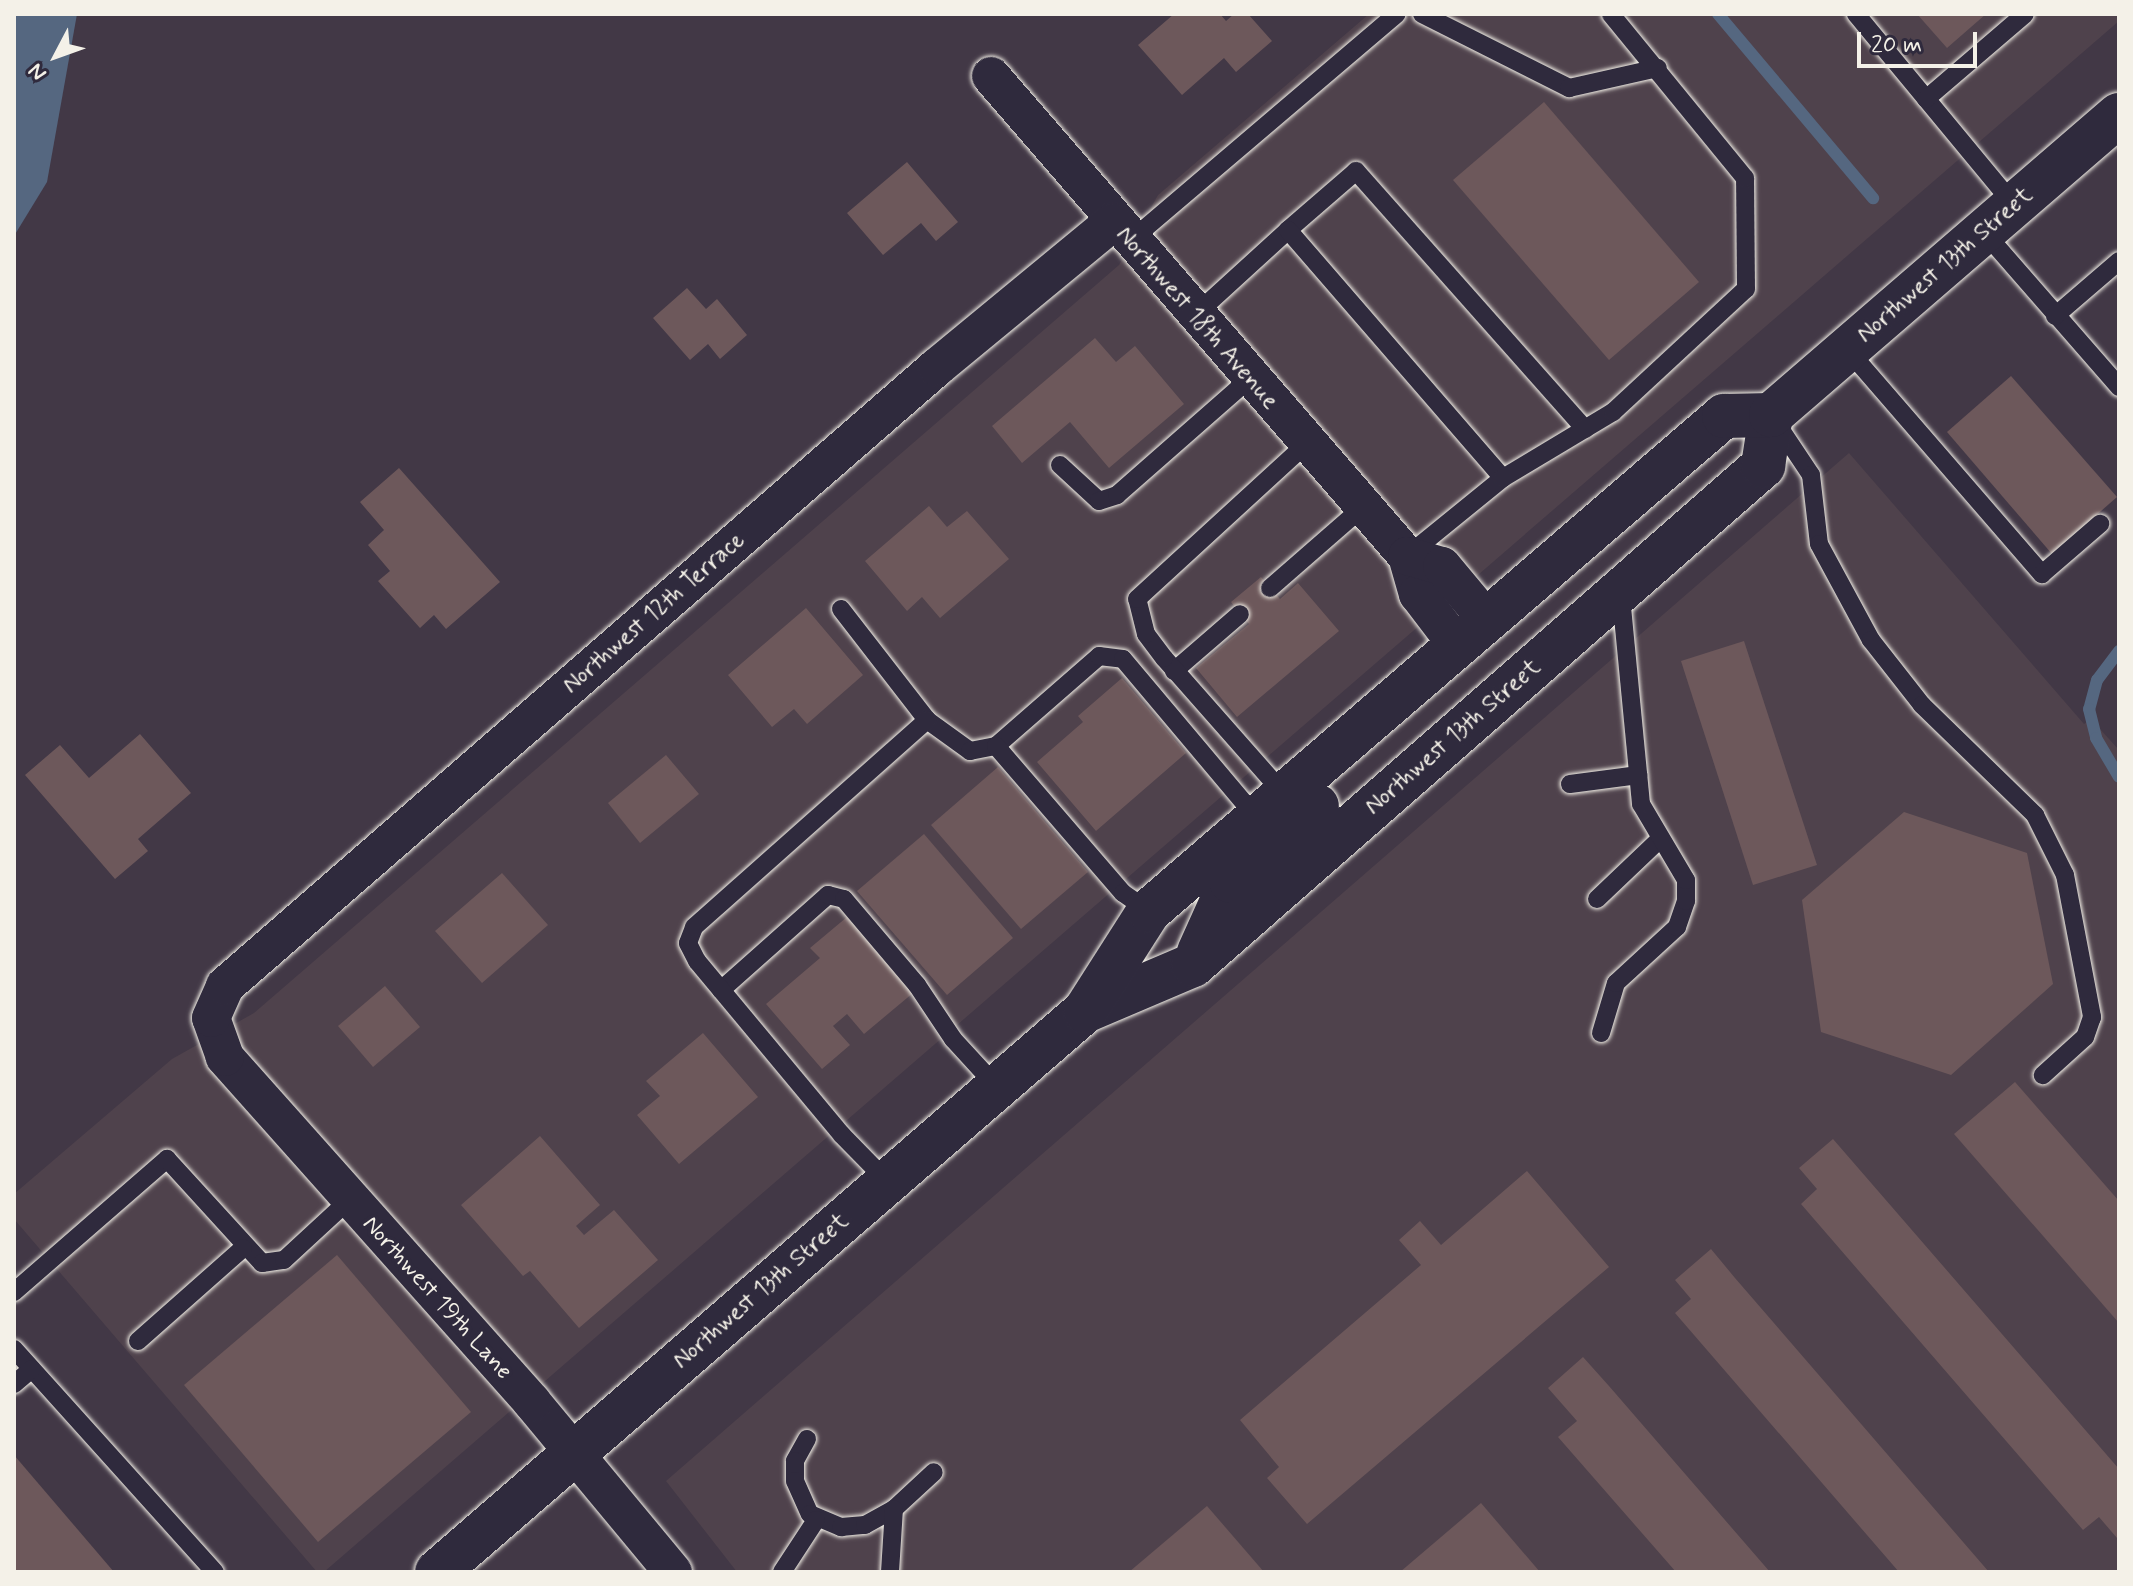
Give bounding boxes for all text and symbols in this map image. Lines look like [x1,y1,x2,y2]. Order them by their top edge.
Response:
north arrow [16,16,96,96]
scale bar [1861,16,1981,66]
text: 20 m [1871,30,1922,61]
text: N [23,57,53,86]
street label: Northwest 13th Street [1851,181,2039,349]
street label: Northwest 18th Avenue [1110,221,1284,415]
street label: Northwest 12th Terrace [557,526,751,700]
street label: Northwest 13th Street [1359,653,1547,821]
street label: Northwest 13th Street [667,1207,855,1375]
street label: Northwest 19th Lane [356,1210,518,1386]

